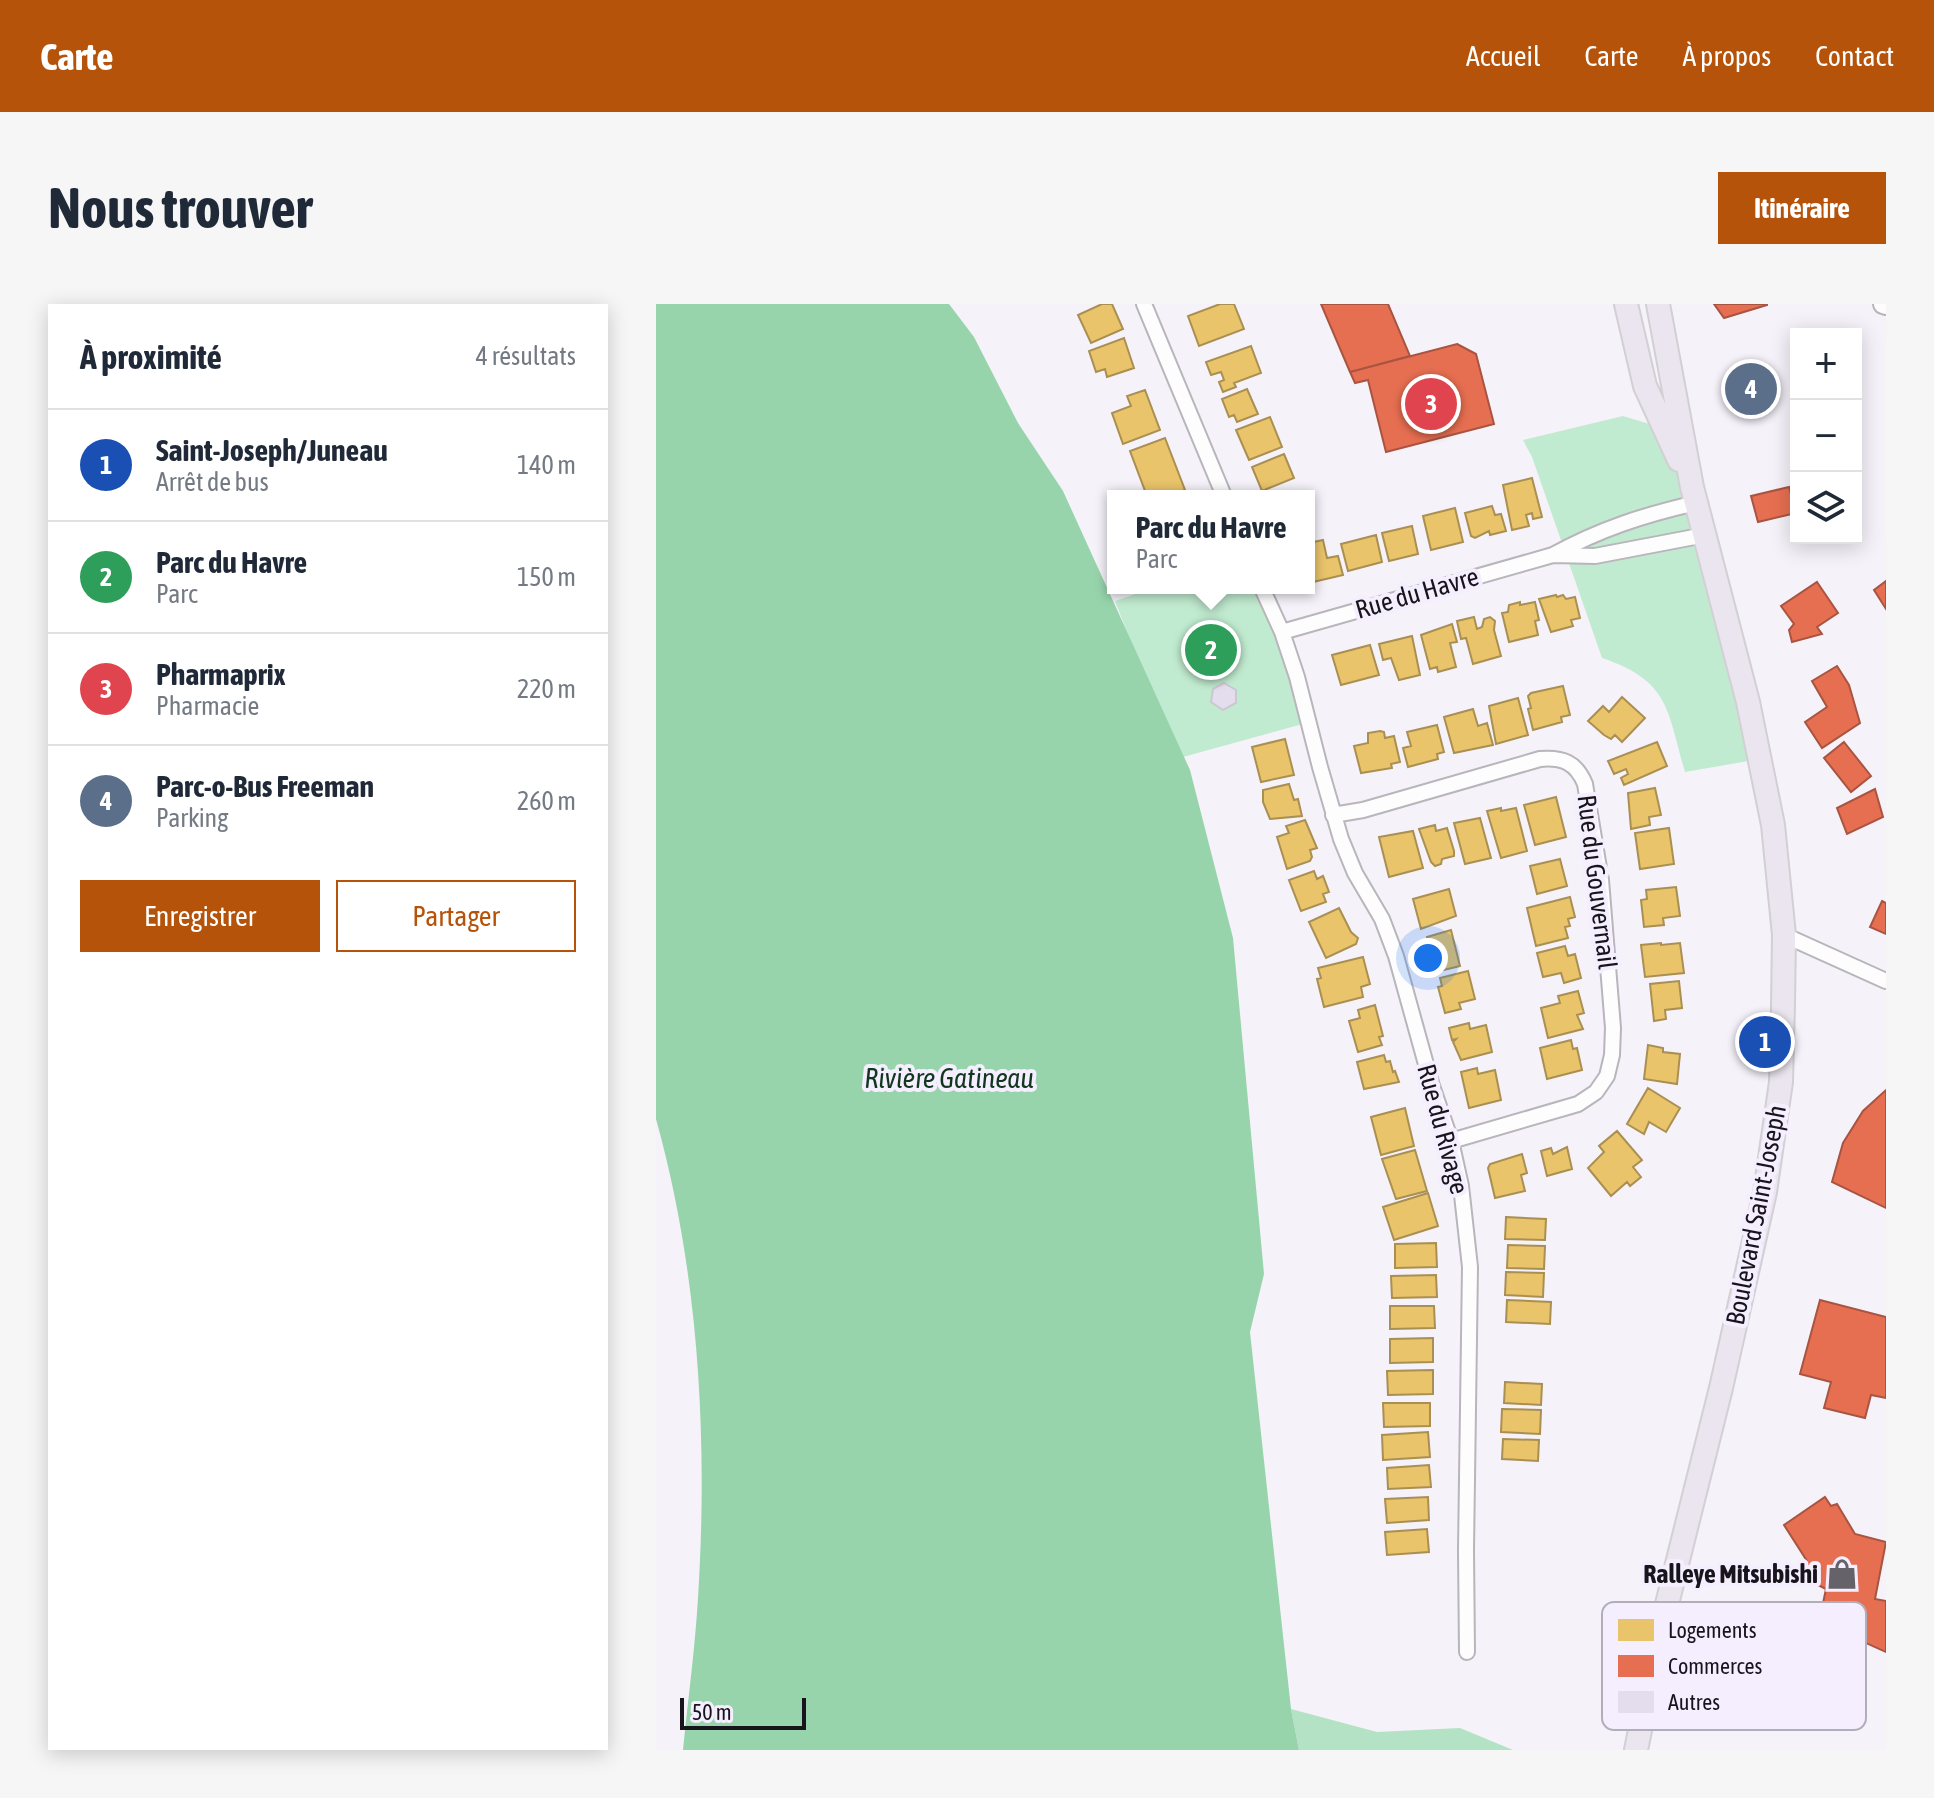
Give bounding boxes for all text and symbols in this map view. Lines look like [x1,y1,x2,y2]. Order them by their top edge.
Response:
text: Carte [40,35,113,78]
text: Accueil [1466,40,1540,72]
text: Carte [1584,40,1639,72]
text: À propos [1683,40,1771,72]
text: Contact [1815,40,1894,72]
button: Itinéraire [1718,172,1886,244]
text: Nous trouver [48,176,312,240]
map controls [1790,328,1862,544]
button: + [1790,328,1862,400]
text: À proximité [80,337,222,376]
text: 4 résultats [476,341,576,371]
pin: 4 [1725,359,1777,419]
pin: 3 [1405,374,1457,434]
button: − [1790,400,1862,472]
text: Saint-Joseph/Juneau [156,433,388,467]
text: 1 [100,450,112,480]
text: 140 m [517,450,576,480]
text: Arrêt de bus [156,467,269,497]
button: layers [1790,472,1862,544]
popup [1107,490,1315,594]
text: Parc du Havre [1135,510,1287,544]
text: Parc [1135,544,1177,574]
text: Parc du Havre [156,545,307,579]
street label: Rue du Havre [1352,561,1482,625]
text: 2 [100,562,112,592]
text: 150 m [517,562,576,592]
text: Parc [156,579,198,609]
pin: 2 [1185,620,1237,680]
text: Pharmaprix [156,657,286,691]
text: 3 [100,674,112,704]
text: 220 m [517,674,576,704]
text: Pharmacie [156,691,259,721]
text: Parc-o-Bus Freeman [156,769,374,803]
text: 4 [100,786,112,816]
text: 260 m [517,786,576,816]
street label: Rue du Gouvernail [1571,793,1623,971]
text: Parking [156,803,228,833]
button: Enregistrer [80,880,320,952]
button: Partager [336,880,576,952]
your location [1408,938,1448,978]
pin: 1 [1739,1012,1791,1072]
street label: Rue du Rivage [1411,1061,1475,1197]
water label: Rivière Gatineau [864,1062,1034,1094]
street label: Boulevard Saint-Joseph [1720,1102,1792,1328]
shop icon: Ralleye Mitsubishi [1825,1557,1859,1591]
place label: Ralleye Mitsubishi [1643,1559,1818,1589]
legend [1602,1602,1866,1730]
text: Logements [1668,1617,1757,1643]
text: Commerces [1668,1653,1763,1679]
text: Autres [1668,1689,1720,1715]
scale bar [680,1694,806,1730]
text: 50 m [692,1699,732,1725]

